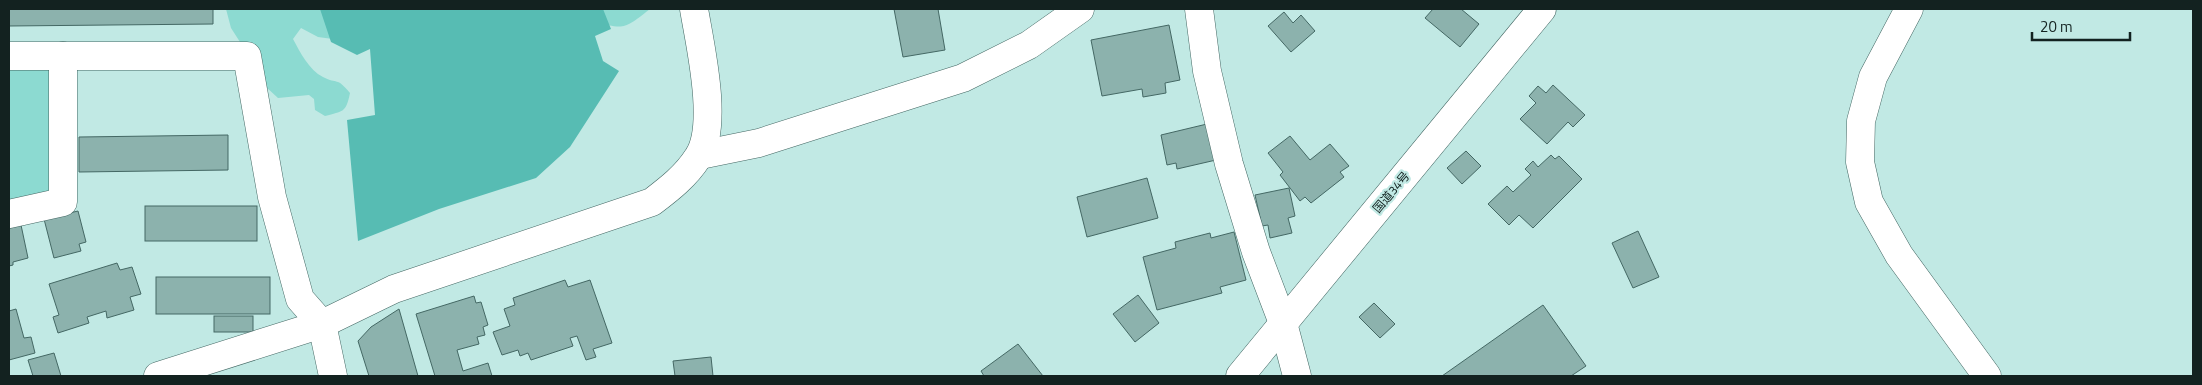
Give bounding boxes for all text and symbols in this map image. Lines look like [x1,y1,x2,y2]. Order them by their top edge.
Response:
scale bar [2032,10,2130,42]
text: 20 m [2040,15,2073,38]
street label: 国道34号 [1368,167,1414,217]

